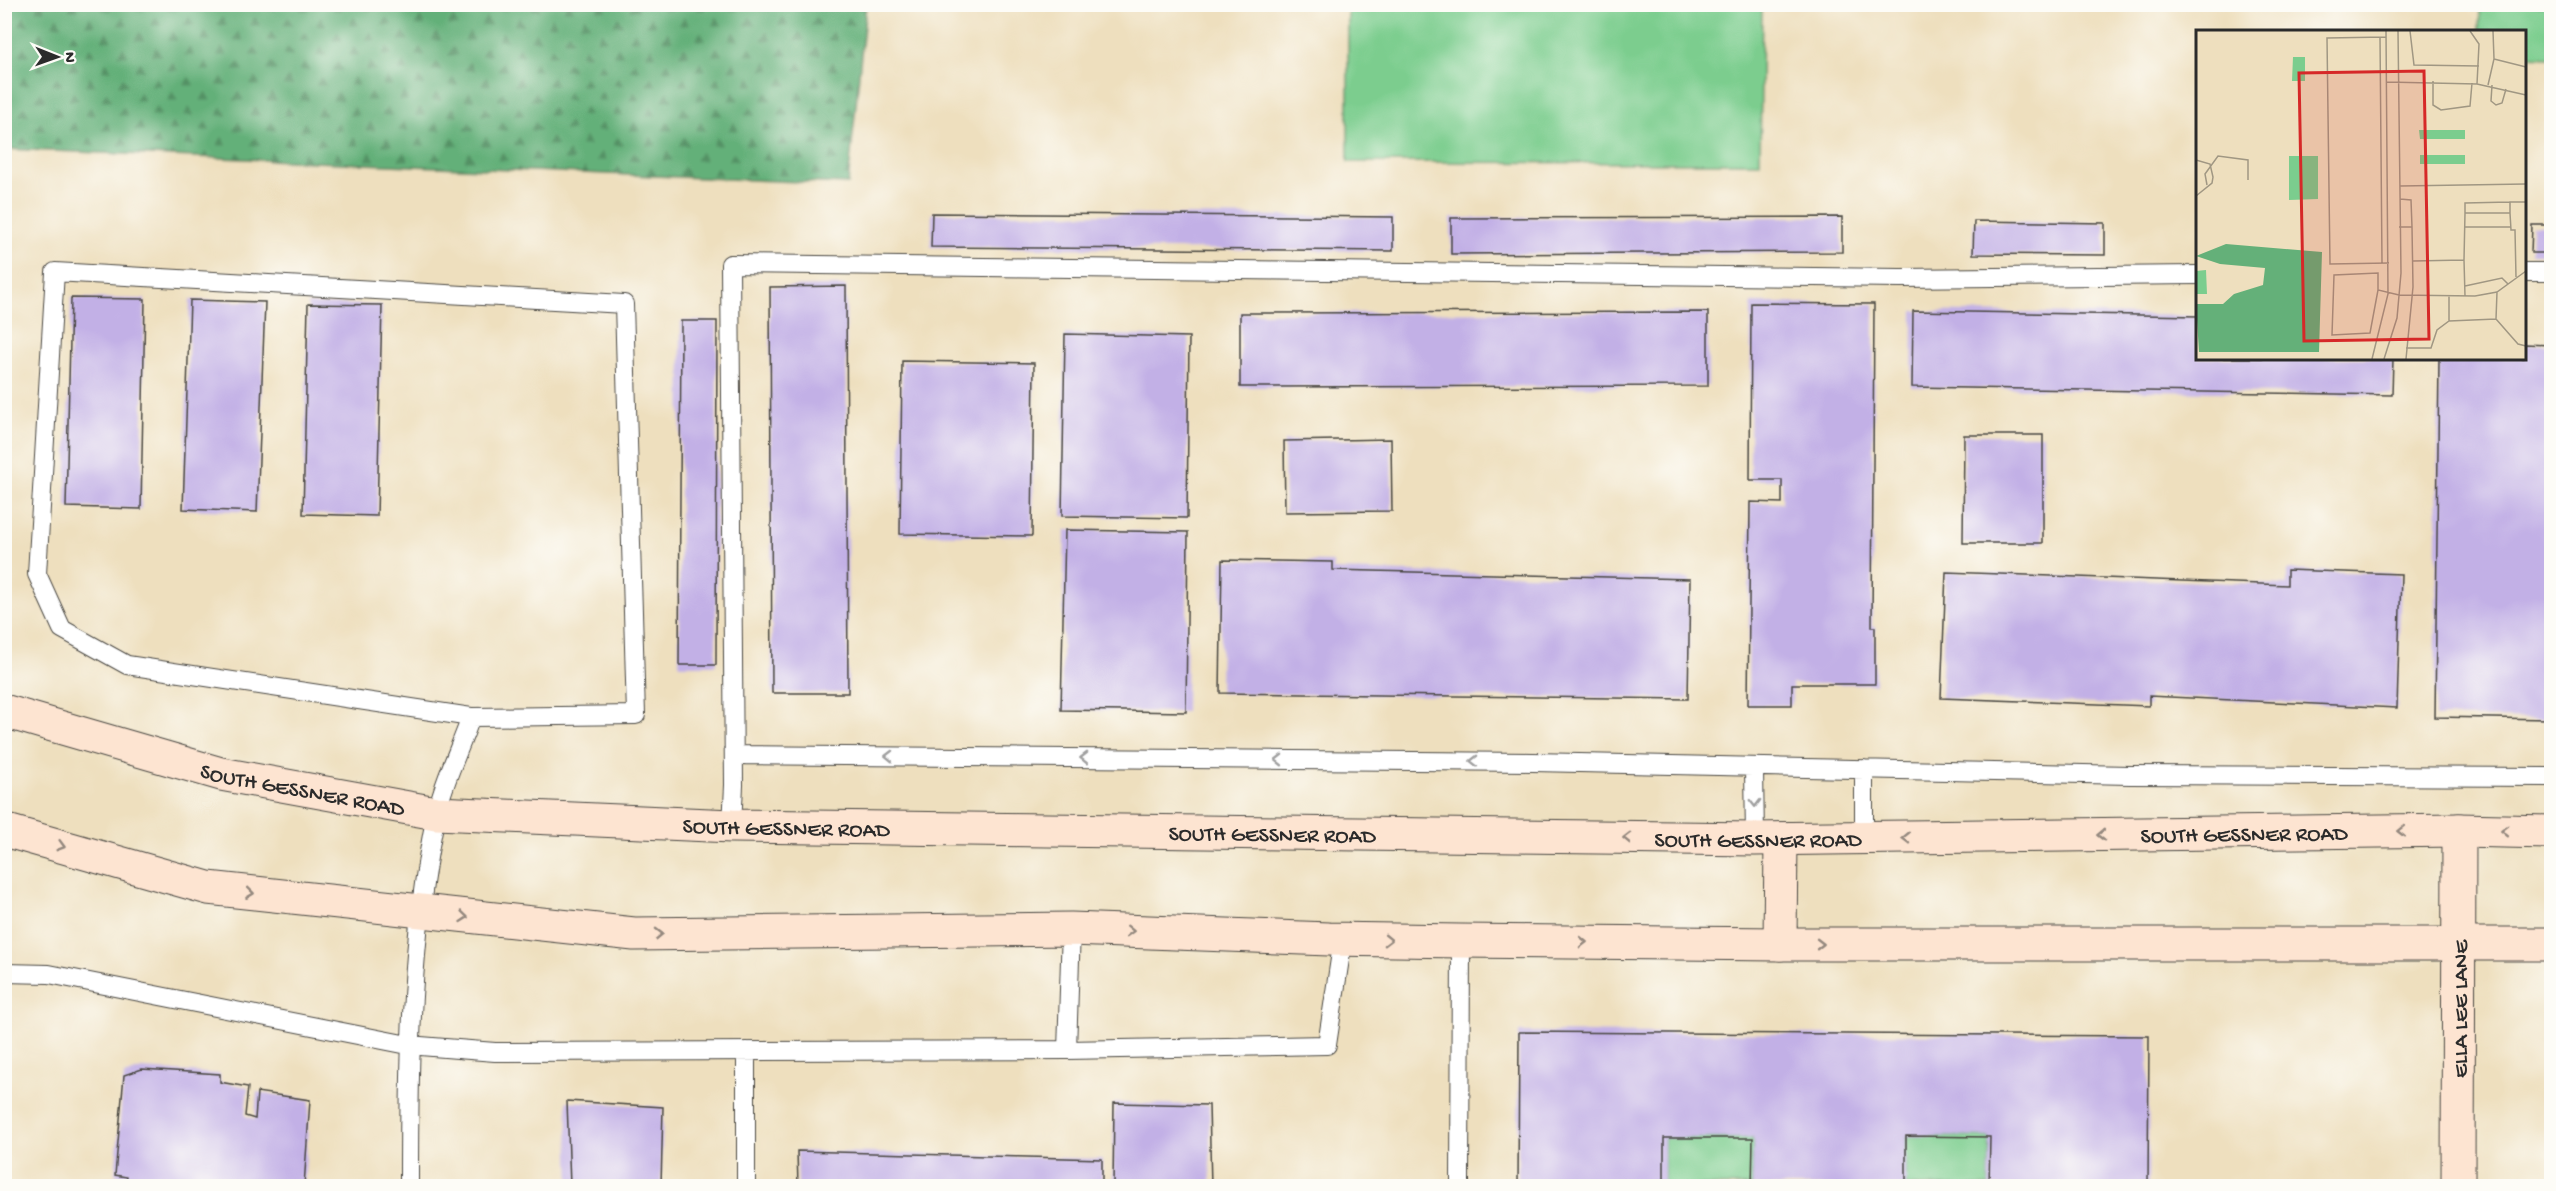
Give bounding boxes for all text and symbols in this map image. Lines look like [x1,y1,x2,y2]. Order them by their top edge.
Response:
north arrow [27,27,87,87]
inset map [2196,30,2526,360]
text: N [59,52,78,63]
one-way arrow [885,750,894,762]
one-way arrow [1080,752,1089,764]
one-way arrow [1275,753,1284,766]
one-way arrow [1470,755,1479,767]
street label: SOUTH GESSNER ROAD [196,760,407,824]
one-way arrow [1748,799,1761,808]
street label: SOUTH GESSNER ROAD [682,815,891,845]
street label: SOUTH GESSNER ROAD [2140,822,2349,851]
street label: SOUTH GESSNER ROAD [1168,823,1377,851]
one-way arrow [2396,825,2405,837]
one-way arrow [2501,825,2510,837]
street label: SOUTH GESSNER ROAD [1654,829,1863,856]
one-way arrow [2096,829,2105,841]
one-way arrow [1622,831,1631,844]
one-way arrow [1901,831,1910,844]
one-way arrow [55,839,66,851]
one-way arrow [245,886,254,898]
one-way arrow [460,910,469,923]
one-way arrow [1125,925,1134,938]
one-way arrow [654,928,663,940]
one-way arrow [1383,934,1392,946]
one-way arrow [1578,936,1587,948]
one-way arrow [1815,938,1824,950]
street label: ELLA LEE LANE [2449,939,2476,1078]

